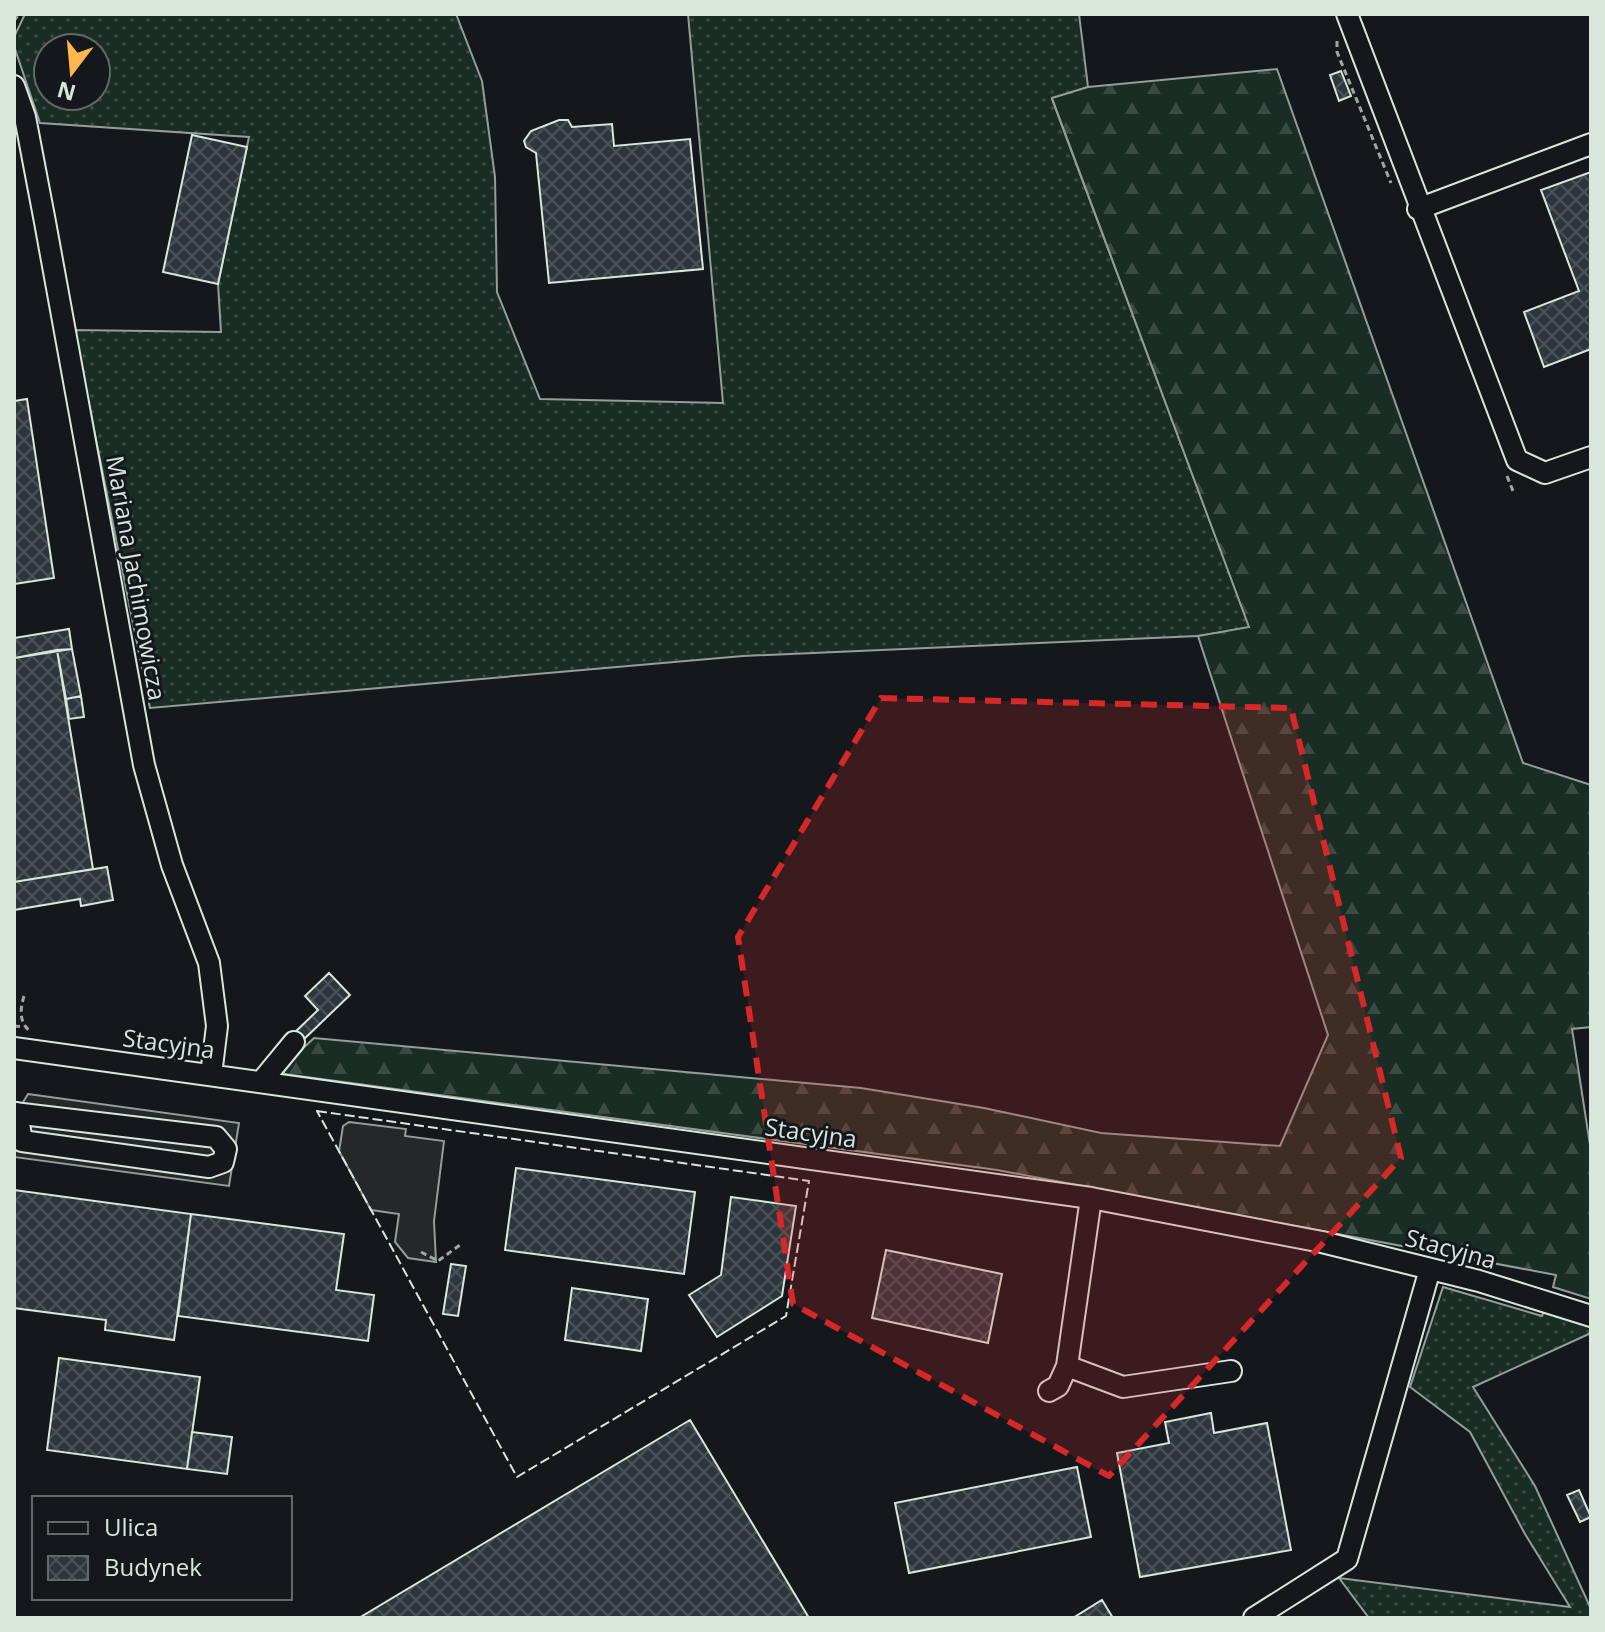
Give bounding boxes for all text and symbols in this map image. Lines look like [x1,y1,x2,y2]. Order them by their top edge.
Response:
north arrow [32,32,112,112]
text: N [53,75,79,109]
street label: Mariana Jachimowicza [99,453,175,703]
street label: Stacyjna [121,1020,217,1066]
street label: Stacyjna [763,1109,859,1155]
street label: Stacyjna [1402,1220,1500,1276]
legend [32,1496,292,1600]
text: Ulica [104,1510,158,1543]
text: Budynek [104,1550,202,1583]

